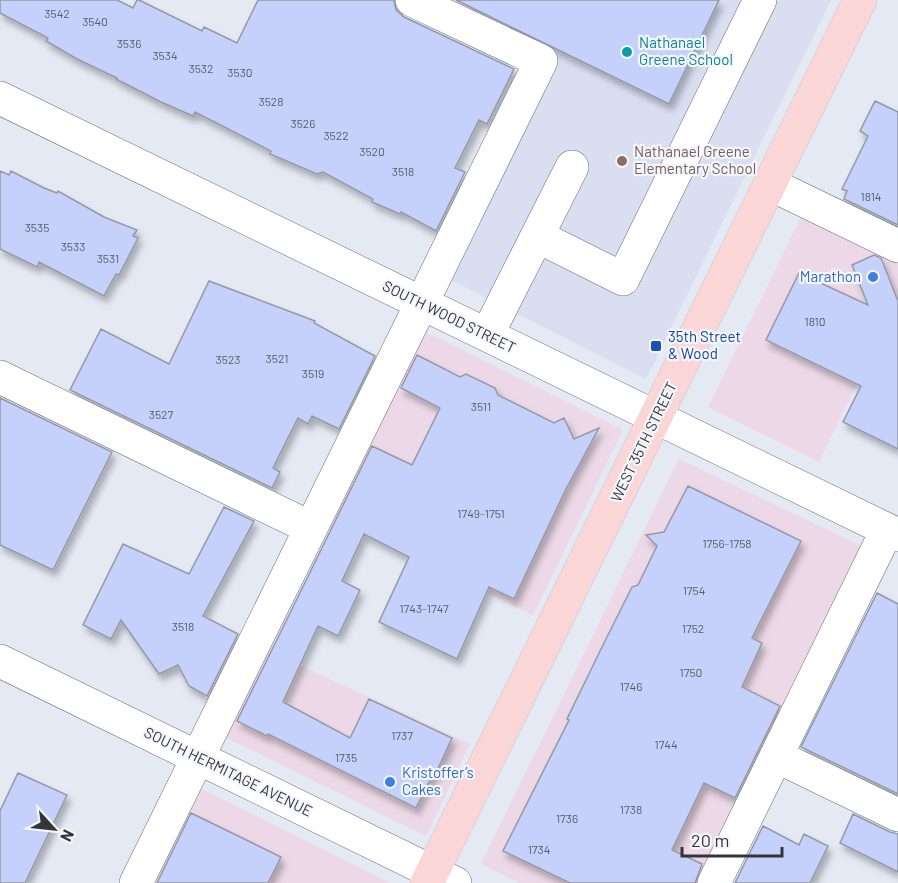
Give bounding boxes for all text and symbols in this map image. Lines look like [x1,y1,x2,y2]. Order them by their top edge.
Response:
house number: 3542 [44,6,70,20]
house number: 3540 [82,14,108,28]
place label: Nathanael Greene School [639,33,733,68]
house number: 3536 [117,36,141,50]
marker: Nathanael Greene School [620,45,634,59]
house number: 3534 [152,48,178,62]
house number: 3532 [189,61,213,75]
house number: 3530 [227,65,253,79]
house number: 3528 [258,94,284,108]
house number: 3526 [291,116,315,130]
house number: 3522 [323,128,349,142]
place label: Nathanael Greene Elementary School [634,142,756,177]
house number: 3520 [359,144,385,158]
marker: Nathanael Greene Elementary School [615,154,629,168]
house number: 3518 [392,164,414,178]
house number: 1814 [861,189,881,203]
house number: 3535 [25,220,49,234]
house number: 3533 [61,239,85,253]
house number: 3531 [97,251,119,265]
place label: Marathon [800,267,861,285]
marker: Marathon [866,270,880,284]
street label: SOUTH WOOD STREET [380,276,519,356]
house number: 1810 [804,314,826,328]
place label: 35th Street & Wood [668,327,741,362]
marker: 35th Street & Wood [649,339,663,353]
house number: 3521 [266,351,288,365]
house number: 3523 [216,352,240,366]
house number: 3519 [302,366,324,380]
street label: WEST 35TH STREET [606,378,680,505]
house number: 3511 [471,399,491,413]
house number: 3527 [149,407,174,421]
house number: 1749-1751 [457,506,505,520]
house number: 1756-1758 [702,536,752,550]
house number: 1754 [683,583,705,597]
house number: 1743-1747 [399,601,449,615]
house number: 3518 [172,619,194,633]
house number: 1752 [682,621,704,635]
house number: 1750 [680,665,702,679]
house number: 1746 [620,679,642,693]
street label: SOUTH HERMITAGE AVENUE [141,723,315,820]
house number: 1737 [391,728,413,742]
house number: 1744 [654,737,678,751]
house number: 1735 [335,750,357,764]
place label: Kristoffer’s Cakes [402,763,474,798]
marker: Kristoffer’s Cakes [383,775,397,789]
north arrow [24,799,84,859]
house number: 1738 [620,802,642,816]
house number: 1736 [556,811,578,825]
scale bar [682,820,782,858]
text: N [57,827,79,845]
text: 20 m [691,829,729,851]
house number: 1734 [528,842,550,856]

